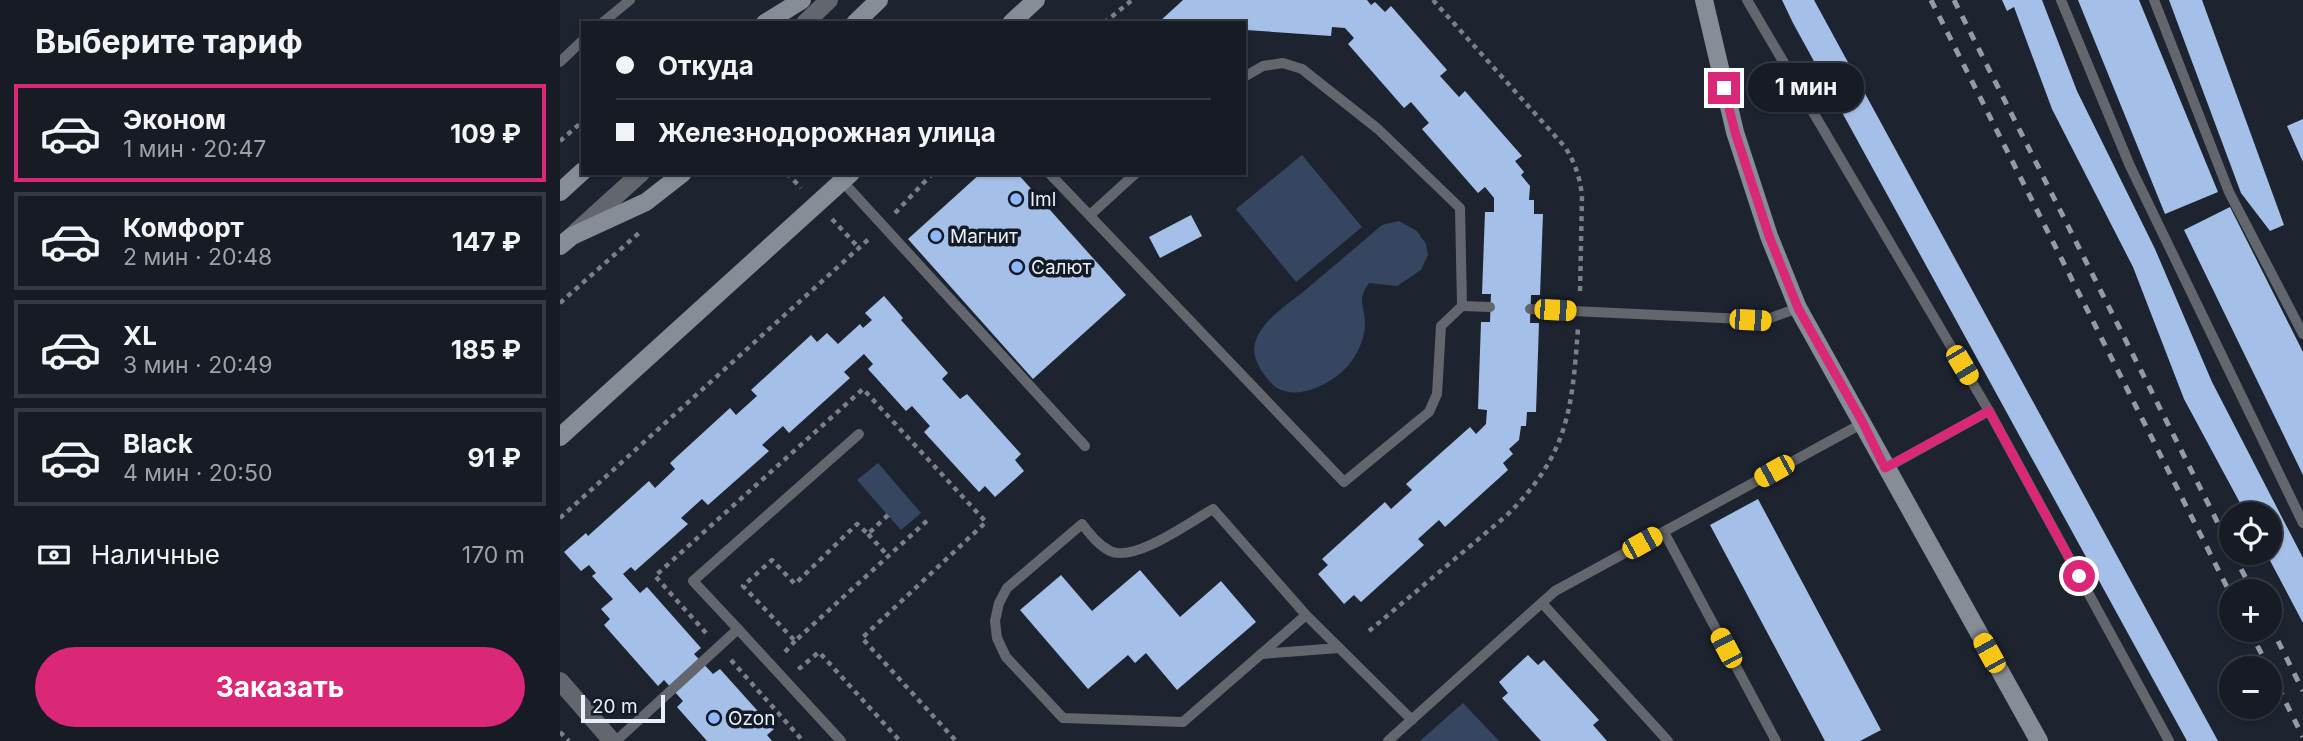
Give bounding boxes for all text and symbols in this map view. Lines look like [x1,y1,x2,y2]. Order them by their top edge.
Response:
text: Выберите тариф [35,22,303,61]
text: Откуда [658,50,754,81]
callout: 1 мин [1748,64,1864,112]
route end [1708,72,1740,104]
text: 1 мин [1775,73,1837,101]
icon: car [39,102,102,165]
text: Эконом [123,104,226,135]
text: Железнодорожная улица [658,117,996,148]
text: 109 ₽ [450,118,521,149]
text: 1 мин · 20:47 [123,135,266,163]
place label: Iml [1030,188,1056,211]
marker: Iml [1008,191,1024,207]
icon: car [39,210,102,273]
text: Комфорт [123,212,244,243]
place label: Магнит [950,225,1018,248]
text: 147 ₽ [452,226,521,257]
marker: Магнит [928,228,944,244]
text: 2 мин · 20:48 [123,243,272,271]
place label: Салют [1031,256,1091,279]
marker: Салют [1009,259,1025,275]
car [1534,298,1577,322]
car [1729,308,1772,332]
icon: car [39,318,102,381]
text: XL [123,320,157,351]
text: 185 ₽ [451,334,521,365]
car [1943,342,1982,388]
text: 3 мин · 20:49 [123,351,272,379]
icon: car [39,426,102,489]
text: Black [123,428,193,459]
text: 91 ₽ [467,442,521,473]
car [1751,452,1798,490]
text: 4 мин · 20:50 [123,459,272,487]
map controls [2219,502,2282,719]
button: locate [2219,502,2282,565]
car [1619,524,1666,562]
icon: cash [35,536,73,574]
text: Наличные [91,539,220,570]
text: 170 m [462,541,525,569]
route start [2063,560,2095,592]
button: + [2219,579,2282,642]
car [1707,625,1746,671]
car [1970,630,2009,676]
button: Заказать [35,647,525,727]
button: − [2219,656,2282,719]
scale bar [581,692,665,724]
text: 20 m [592,695,638,718]
place label: Ozon [728,707,775,730]
marker: Ozon [706,710,722,726]

